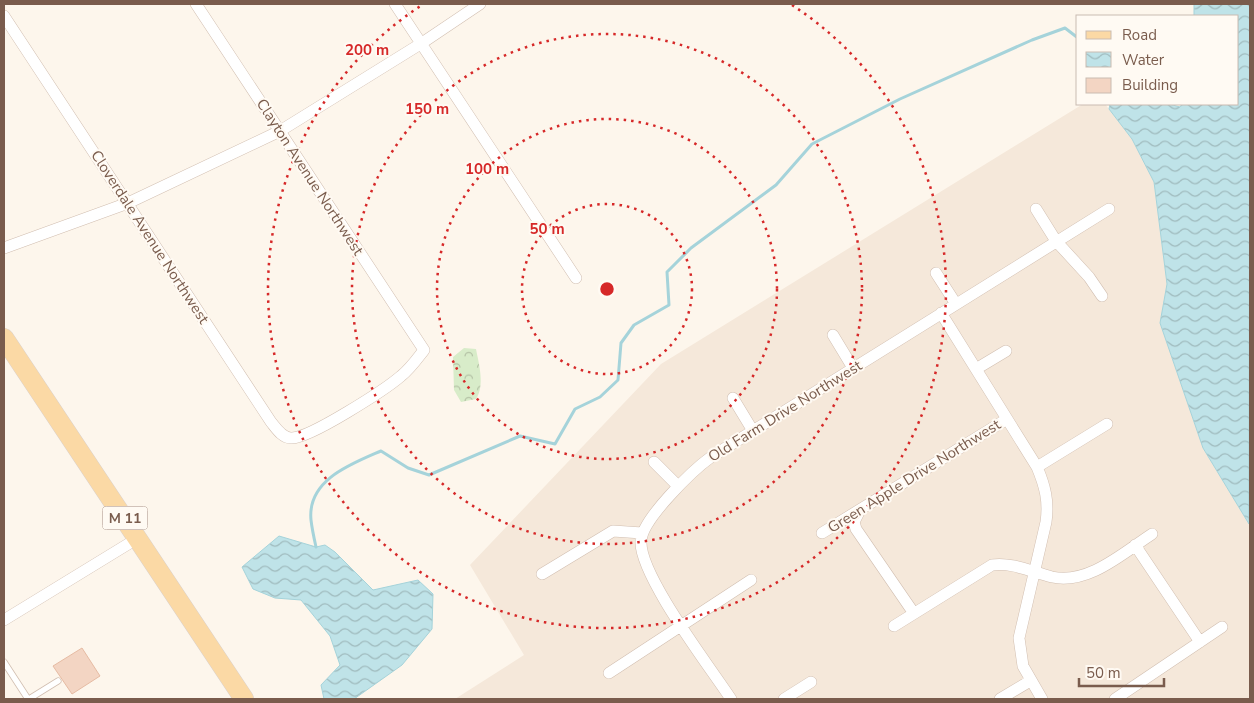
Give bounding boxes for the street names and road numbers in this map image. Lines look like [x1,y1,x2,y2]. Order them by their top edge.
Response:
street label: Clayton Avenue Northwest [252,95,369,260]
street label: Cloverdale Avenue Northwest [86,146,214,328]
street label: Old Farm Drive Northwest [704,355,866,467]
street label: Green Apple Drive Northwest [824,414,1005,538]
road number: M 11 [102,506,148,530]

